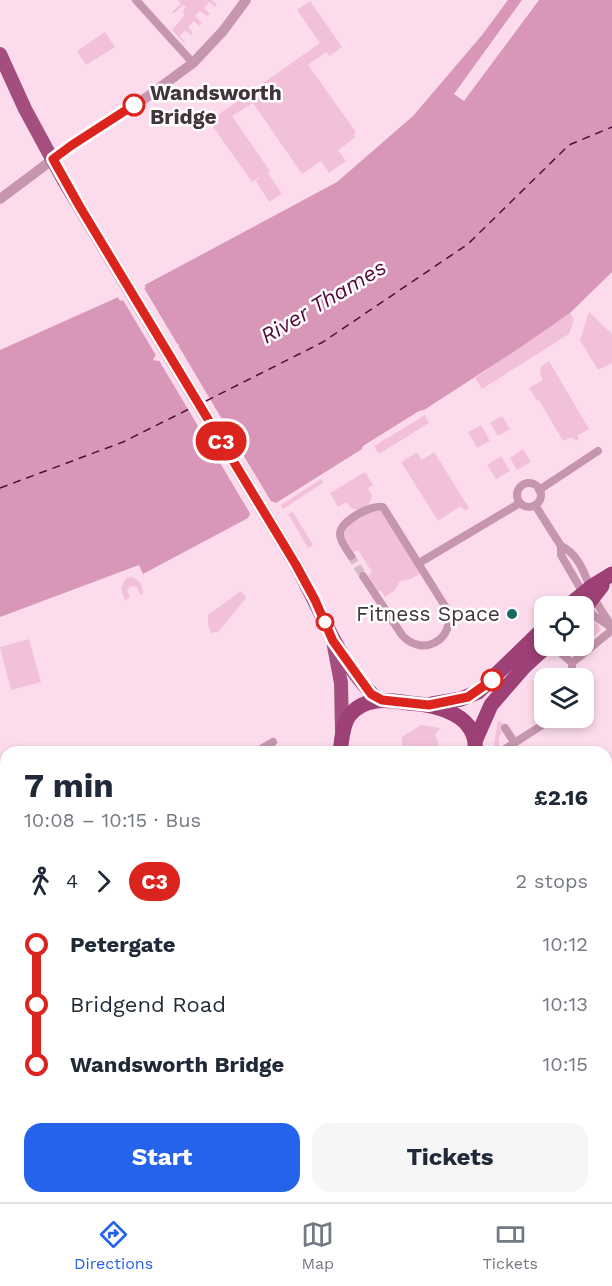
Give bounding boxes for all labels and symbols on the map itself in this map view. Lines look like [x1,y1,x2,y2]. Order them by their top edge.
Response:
place label: Wandsworth Bridge [150,80,282,129]
marker: Wandsworth Bridge [123,94,145,116]
water label: River Thames [256,254,390,349]
line badge: C3 [194,422,248,460]
place label: Fitness Space [356,601,500,626]
marker: Fitness Space [505,607,519,621]
unlabelled marker [316,613,334,631]
unlabelled marker [481,669,503,691]

